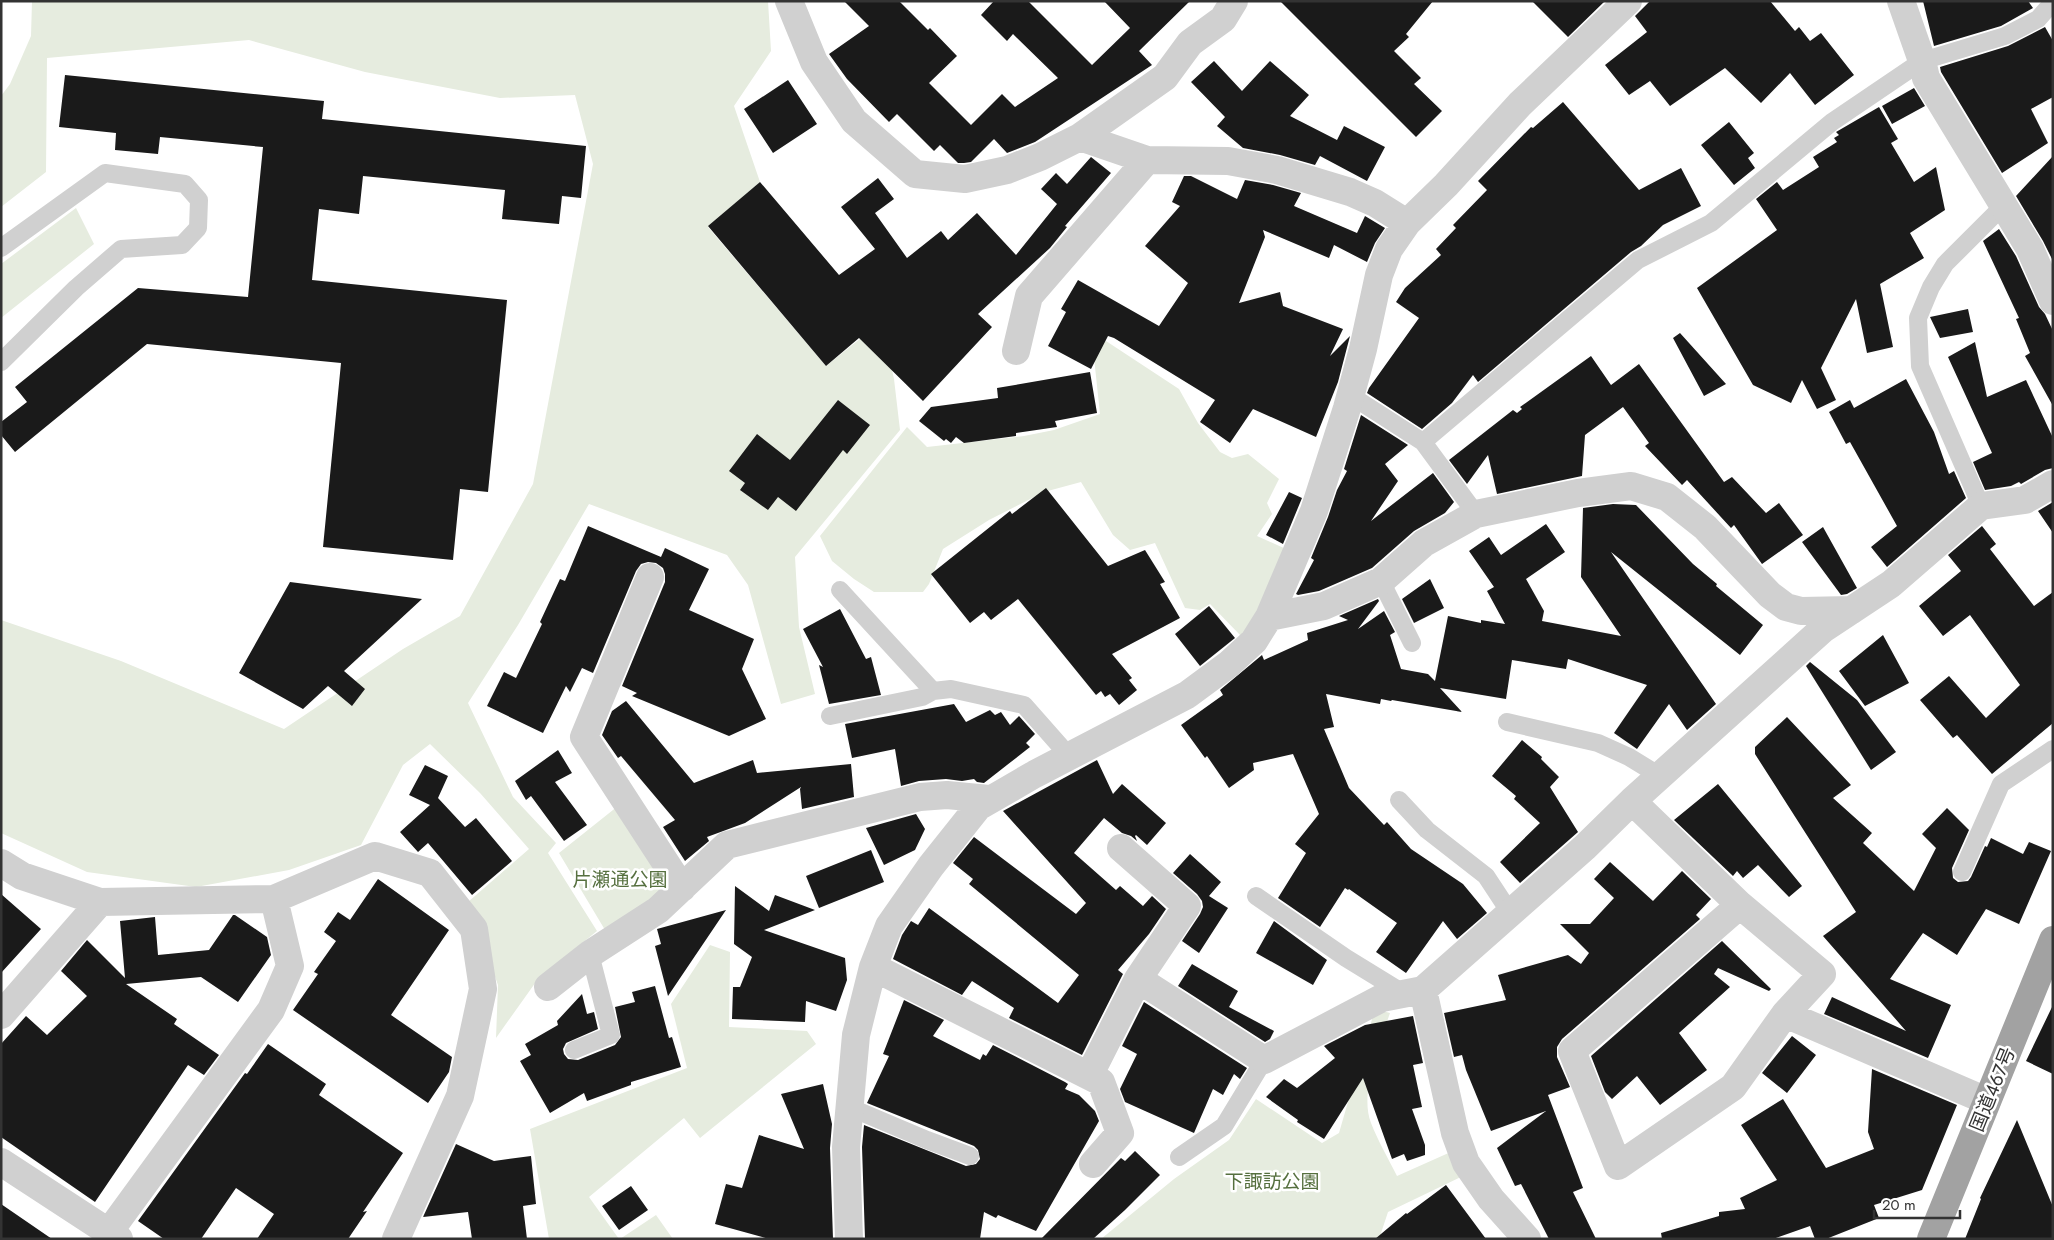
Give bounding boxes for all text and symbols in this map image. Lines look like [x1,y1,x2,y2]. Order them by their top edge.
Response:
park label: 片瀬通公園 [572,866,668,893]
street label: 国道467号 [1963,1043,2022,1136]
park label: 下諏訪公園 [1224,1168,1320,1195]
scale bar [1874,1188,1960,1220]
text: 20 m [1882,1194,1916,1216]

